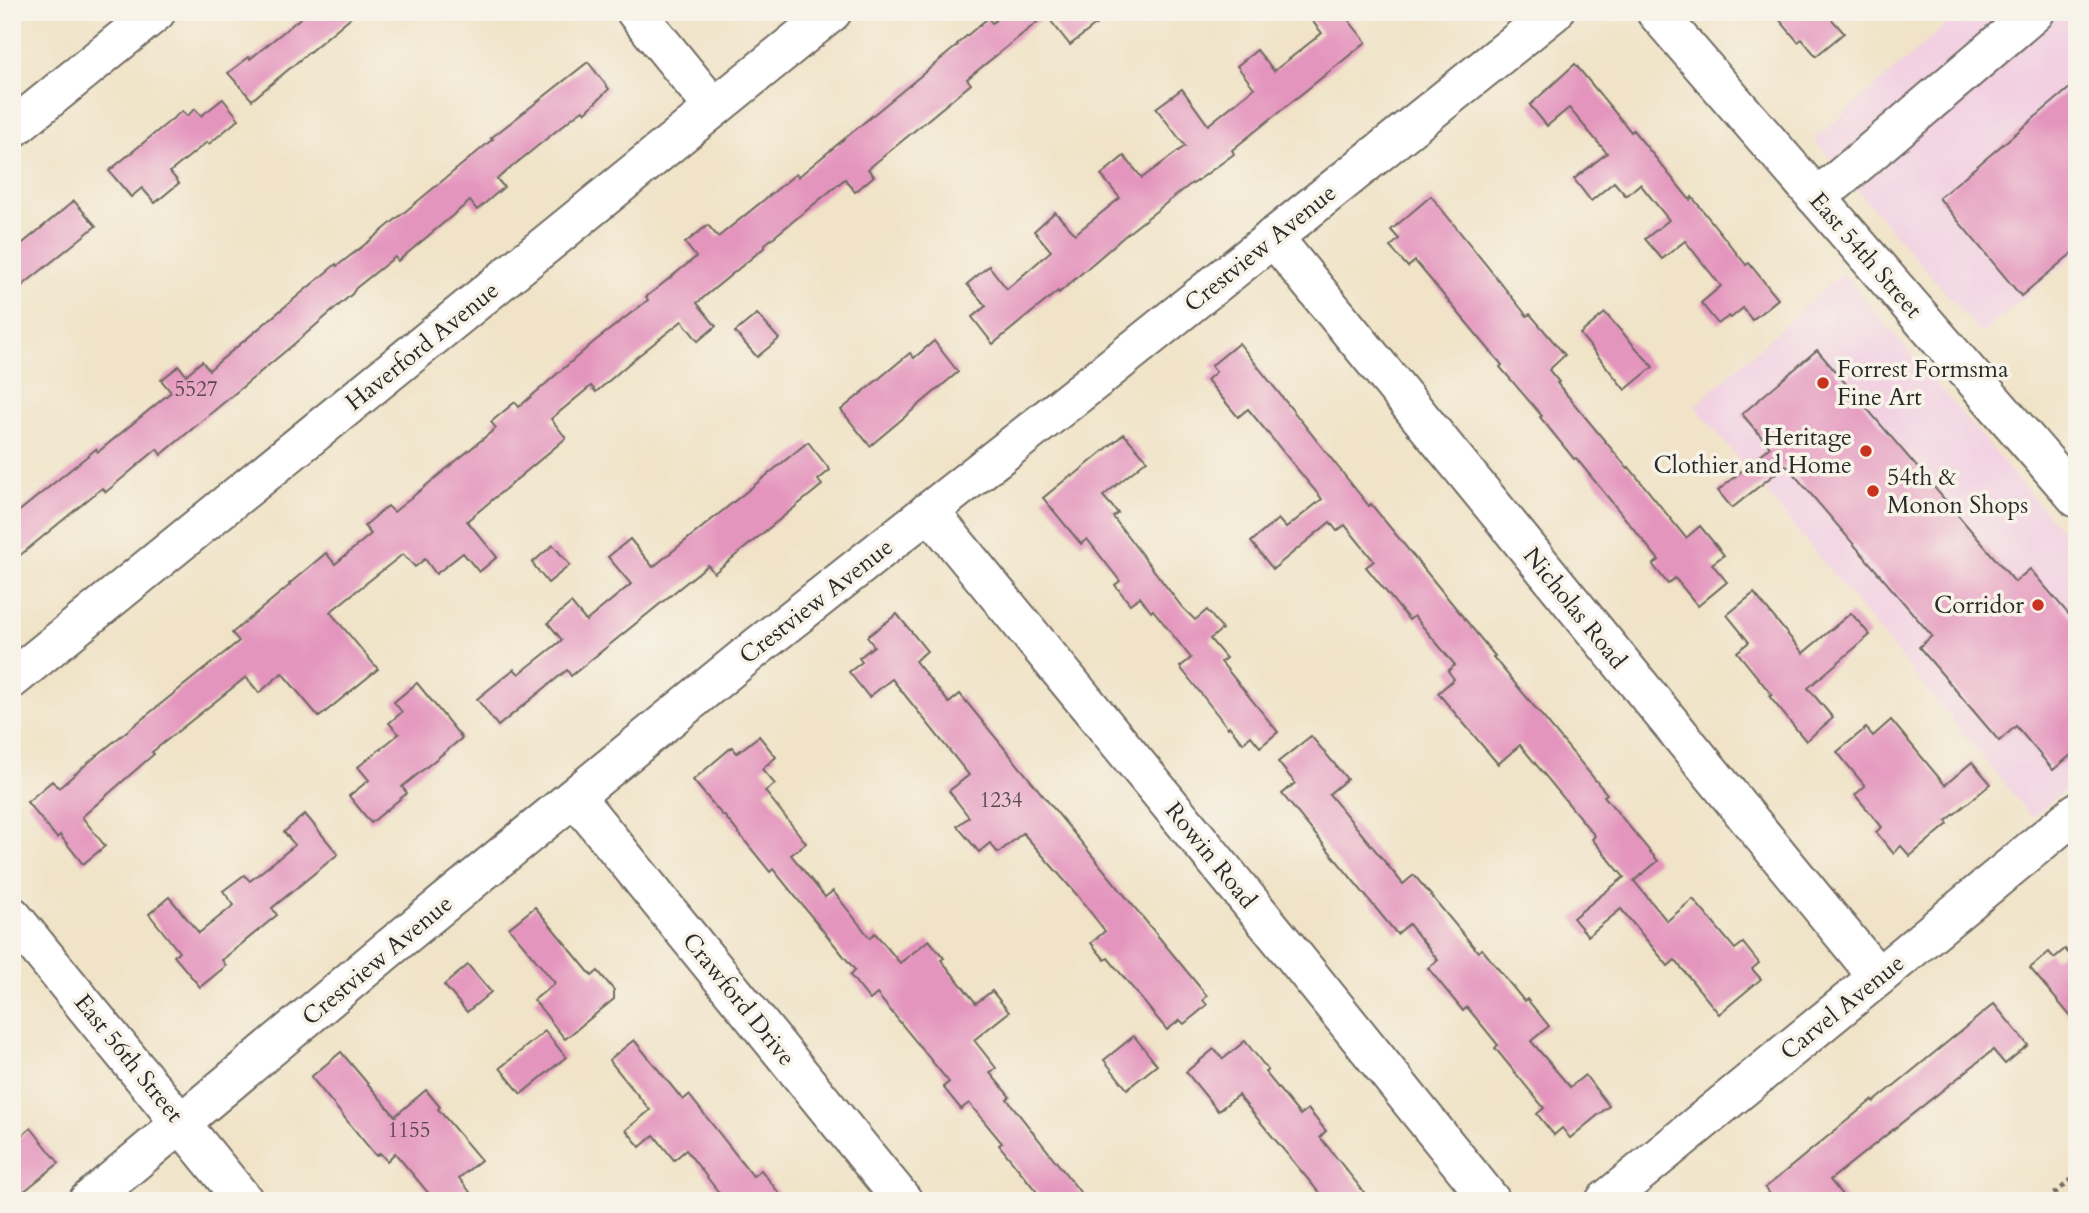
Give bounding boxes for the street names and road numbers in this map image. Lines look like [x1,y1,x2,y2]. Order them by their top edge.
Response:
street label: Crestview Avenue [1177,177,1343,320]
street label: East 54th Street [1802,185,1930,326]
street label: Haverford Avenue [339,274,506,418]
street label: Crestview Avenue [733,531,900,672]
street label: Nicholas Road [1515,540,1634,676]
street label: Rowin Road [1157,795,1264,916]
street label: Crestview Avenue [295,888,460,1033]
street label: Crawford Drive [674,926,803,1073]
street label: Carvel Avenue [1773,947,1911,1068]
street label: East 56th Street [66,987,191,1130]

